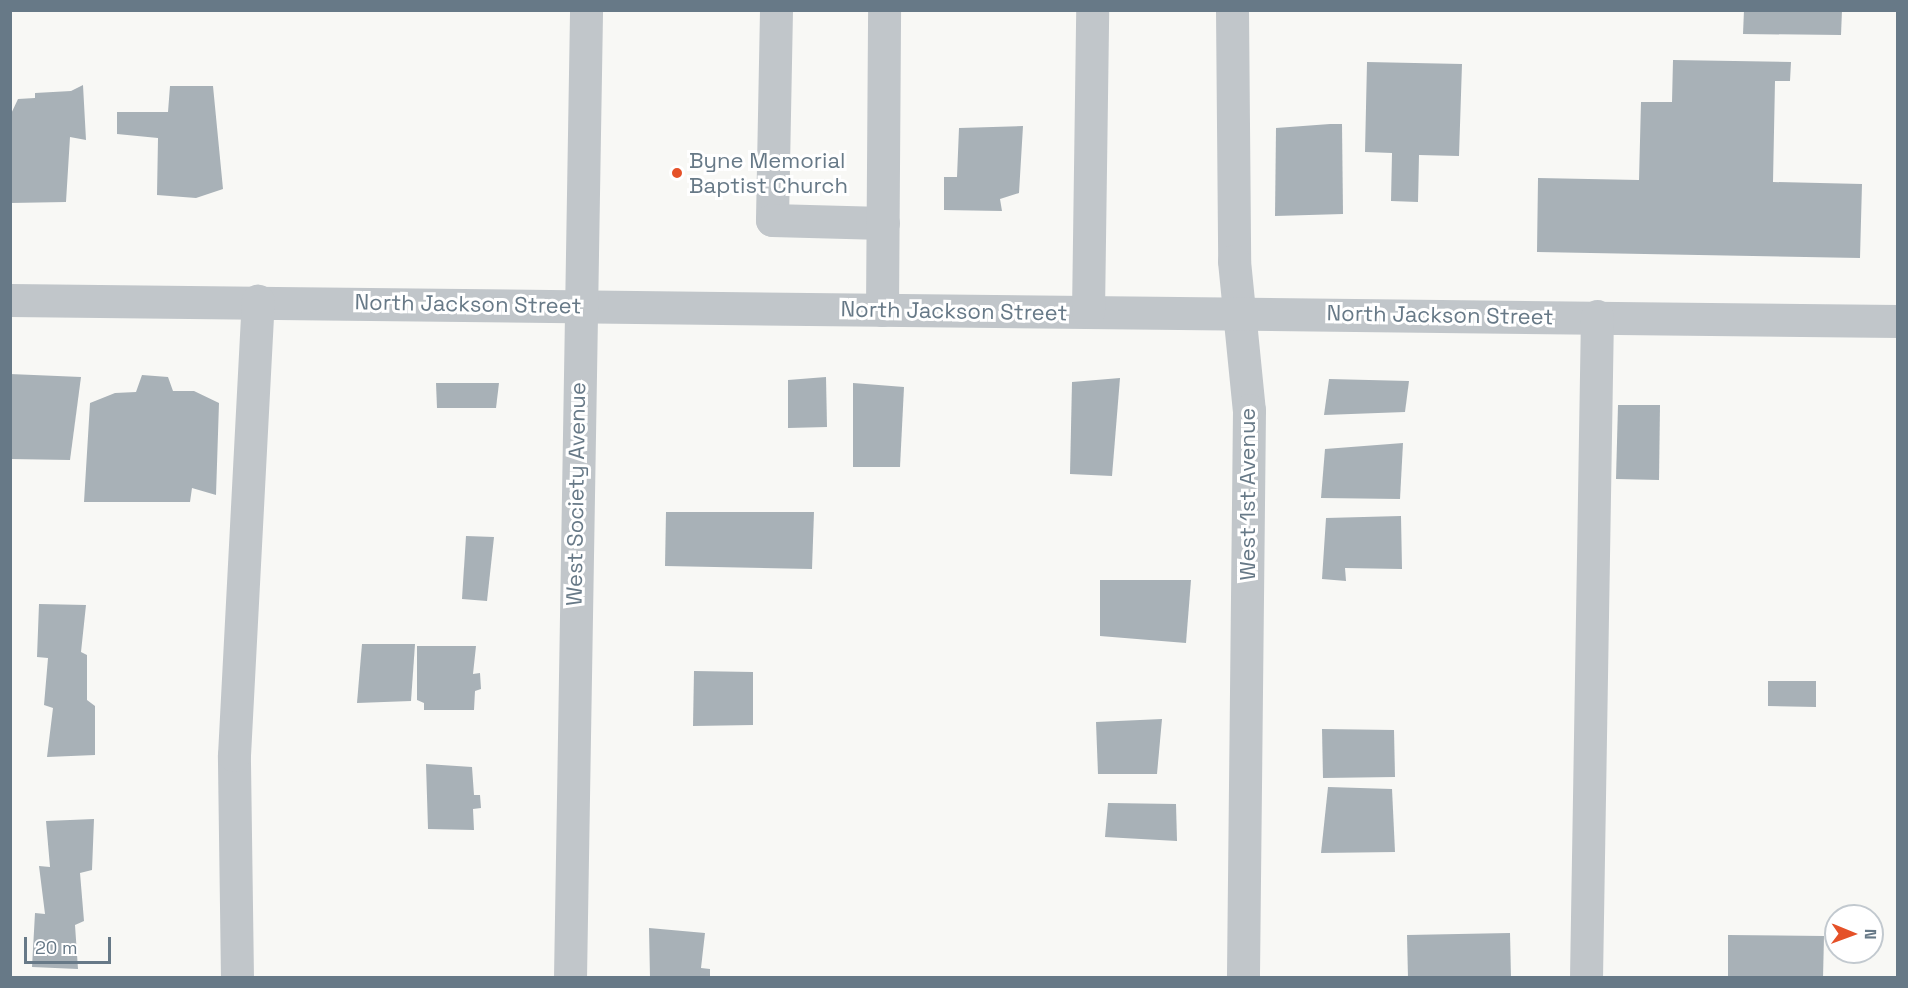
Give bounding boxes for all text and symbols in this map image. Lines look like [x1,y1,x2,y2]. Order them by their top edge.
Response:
place label: Byne Memorial Baptist Church [689,147,848,198]
marker: Byne Memorial Baptist Church [670,166,684,180]
street label: North Jackson Street [354,289,582,319]
street label: North Jackson Street [840,296,1068,326]
street label: North Jackson Street [1326,300,1554,330]
street label: West Society Avenue [561,382,591,606]
street label: West 1st Avenue [1235,407,1261,581]
north arrow [1824,904,1884,964]
scale bar [27,925,114,963]
text: N [1860,929,1881,940]
text: 20 m [35,936,78,959]

